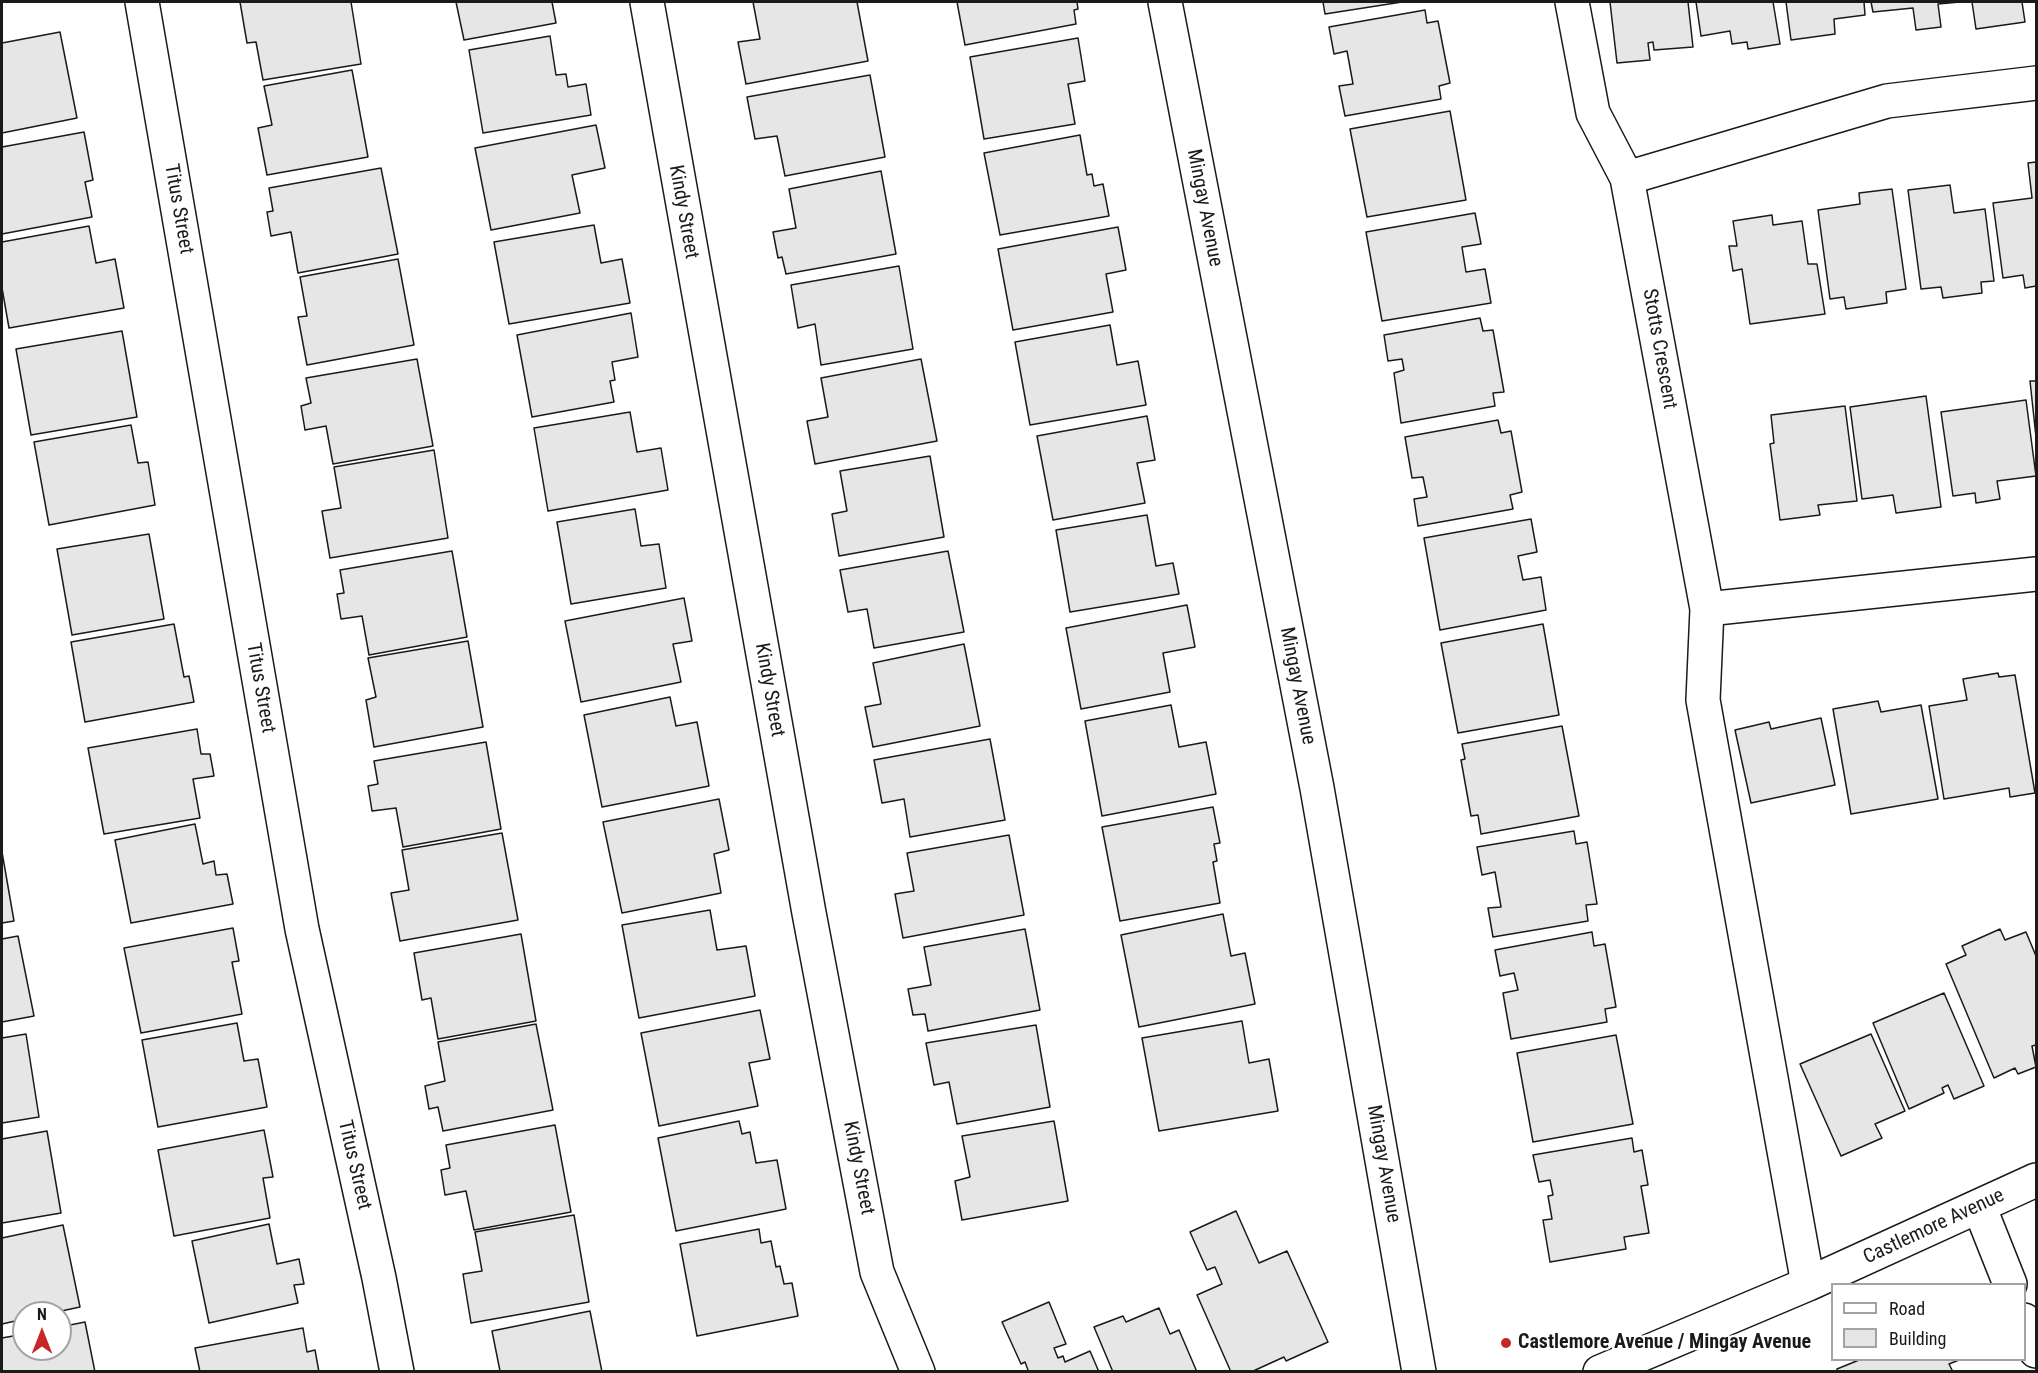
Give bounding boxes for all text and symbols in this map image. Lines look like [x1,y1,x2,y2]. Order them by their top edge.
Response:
street label: Mingay Avenue [1181,147,1227,269]
street label: Titus Street [158,162,198,256]
street label: Kindy Street [663,163,703,261]
street label: Stotts Crescent [1637,287,1681,411]
street label: Mingay Avenue [1274,625,1320,747]
street label: Titus Street [240,641,280,735]
street label: Kindy Street [749,641,789,739]
street label: Mingay Avenue [1361,1103,1405,1225]
street label: Titus Street [332,1118,376,1212]
street label: Kindy Street [837,1119,879,1217]
street label: Castlemore Avenue [1860,1184,2008,1270]
legend [1831,1283,2026,1361]
text: Road [1889,1298,1925,1319]
north arrow [12,1301,72,1361]
text: N [37,1305,47,1324]
text: Building [1889,1328,1946,1349]
place label: Castlemore Avenue / Mingay Avenue [1518,1331,1811,1355]
marker: Castlemore Avenue / Mingay Avenue [1499,1336,1513,1350]

